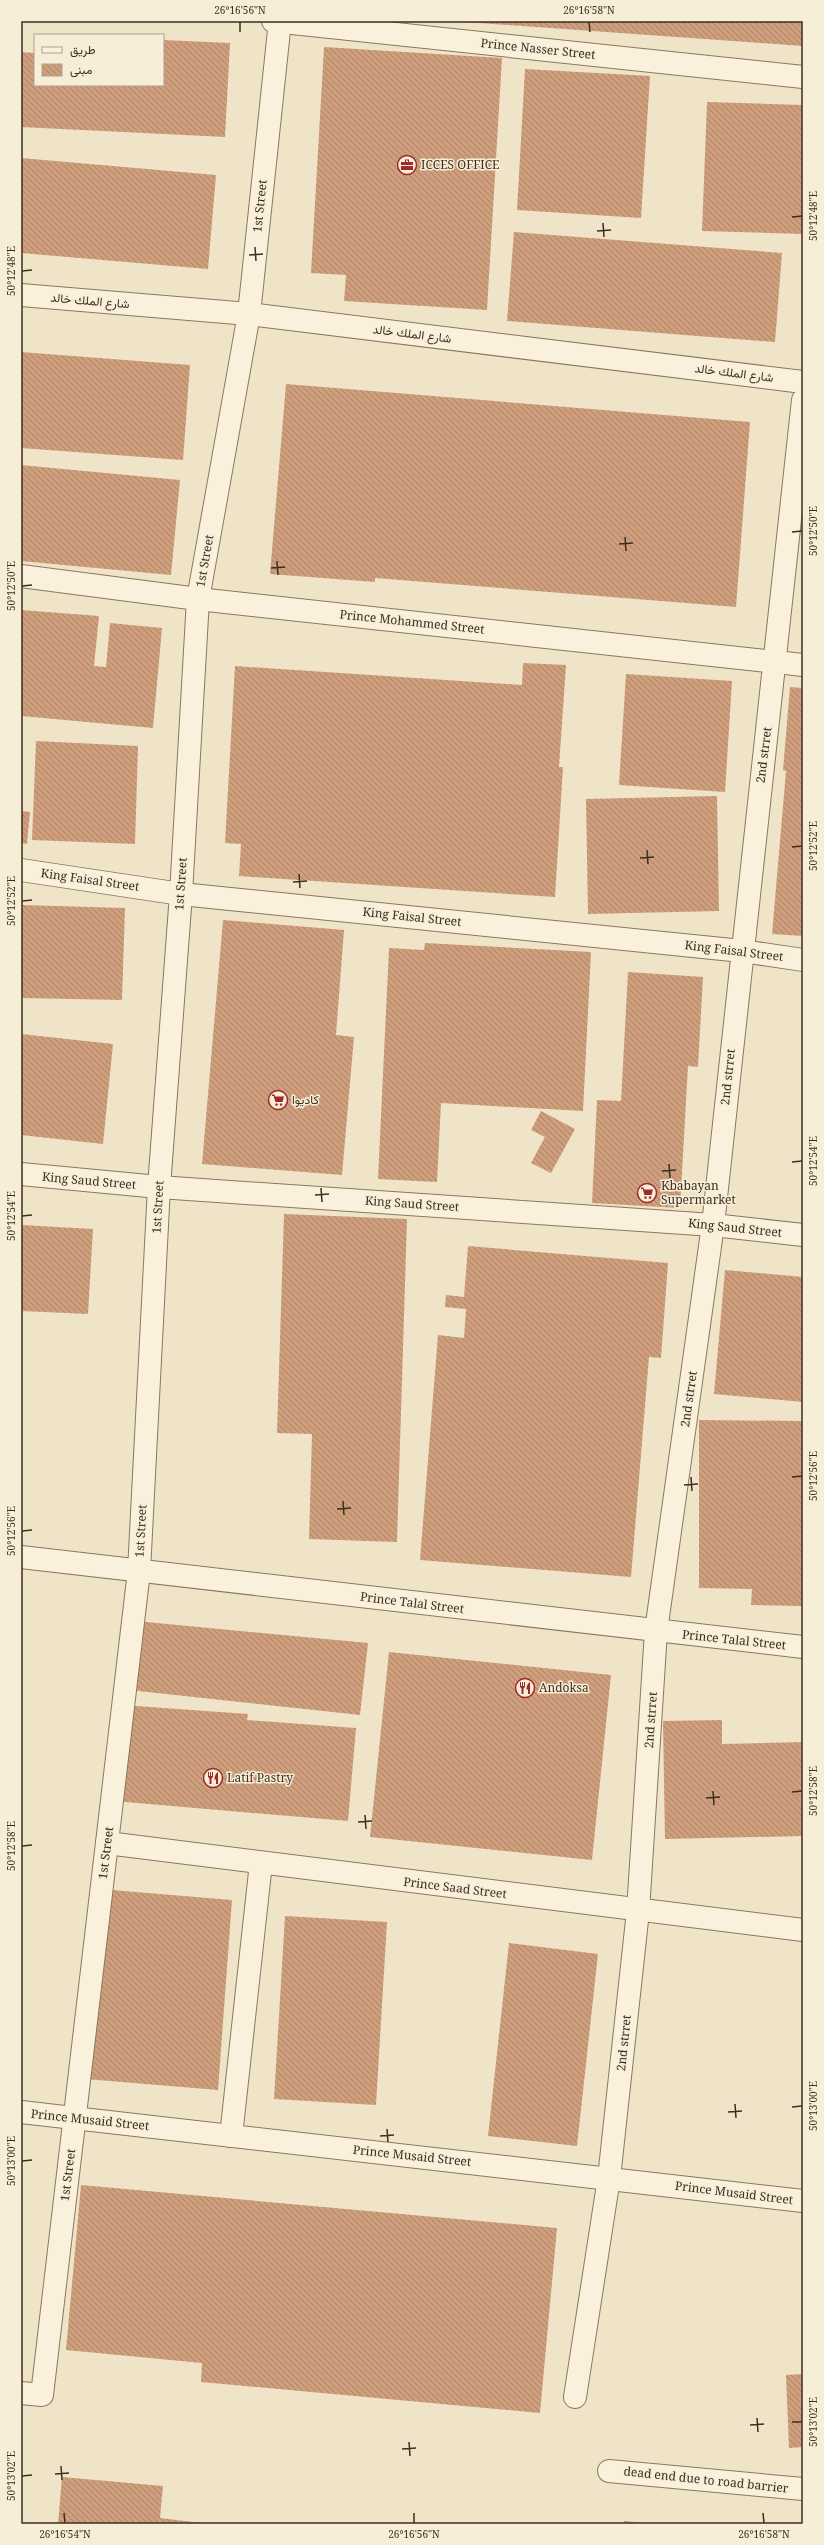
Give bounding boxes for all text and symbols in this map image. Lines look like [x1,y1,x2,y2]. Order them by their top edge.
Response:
text: 26°16'56"N [214,3,266,17]
text: 26°16'58"N [563,3,615,17]
legend [34,34,164,86]
street label: Prince Nasser Street [480,34,596,63]
text: طريق [70,41,96,58]
text: مبنى [70,61,92,78]
office icon: ICCES OFFICE [396,154,418,176]
place label: ICCES OFFICE [421,156,500,173]
street label: 1st Street [248,179,271,233]
text: 50°12'48"E [806,191,820,241]
text: 50°12'48"E [4,246,18,296]
street label: شارع الملك خالد [50,289,130,313]
street label: شارع الملك خالد [372,320,452,348]
street label: شارع الملك خالد [694,359,774,387]
text: 50°12'50"E [806,506,820,556]
street label: 1st Street [192,533,217,588]
text: 50°12'50"E [4,561,18,611]
street label: Prince Mohammed Street [339,605,485,638]
street label: 2nd strret [752,726,775,784]
text: 50°12'52"E [806,821,820,871]
street label: 1st Street [170,857,191,911]
street label: King Faisal Street [40,864,140,895]
text: 50°12'52"E [4,876,18,926]
street label: King Faisal Street [362,903,462,930]
street label: King Faisal Street [684,936,784,965]
street label: 2nd strret [716,1048,739,1106]
supermarket icon: كاديوا [267,1089,289,1111]
place label: كاديوا [292,1091,319,1108]
text: 50°12'54"E [806,1136,820,1186]
street label: King Saud Street [41,1168,137,1193]
place label: Kbabayan Supermarket [661,1177,736,1208]
street label: 1st Street [148,1180,167,1234]
supermarket icon: Kbabayan Supermarket [636,1182,658,1204]
text: 50°12'54"E [4,1191,18,1241]
street label: King Saud Street [364,1192,460,1215]
street label: King Saud Street [687,1214,783,1241]
street label: 2nd strret [676,1370,701,1428]
text: 50°12'56"E [806,1451,820,1501]
street label: 1st Street [131,1504,150,1558]
text: 50°12'56"E [4,1506,18,1556]
street label: Prince Talal Street [359,1588,465,1617]
street label: Prince Talal Street [681,1626,787,1653]
restaurant icon: Andoksa [514,1677,536,1699]
place label: Andoksa [539,1679,589,1696]
street label: 2nd strret [640,1691,661,1749]
text: 50°12'58"E [806,1766,820,1816]
restaurant icon: Latif Pastry [202,1767,224,1789]
place label: Latif Pastry [227,1769,293,1786]
text: 50°12'58"E [4,1821,18,1871]
street label: 1st Street [94,1826,117,1880]
street label: Prince Saad Street [402,1873,508,1902]
street label: 2nd strret [612,2014,635,2072]
text: 50°13'00"E [806,2081,820,2131]
street label: Prince Musaid Street [30,2105,150,2134]
text: 50°13'00"E [4,2136,18,2186]
street label: Prince Musaid Street [352,2141,472,2170]
street label: 1st Street [56,2148,79,2202]
street label: Prince Musaid Street [674,2177,794,2208]
text: 50°13'02"E [806,2397,820,2447]
text: 50°13'02"E [4,2451,18,2501]
street label: dead end due to road barrier [623,2462,790,2497]
text: 26°16'54"N [39,2527,91,2541]
text: 26°16'56"N [388,2527,440,2541]
text: 26°16'58"N [738,2527,790,2541]

